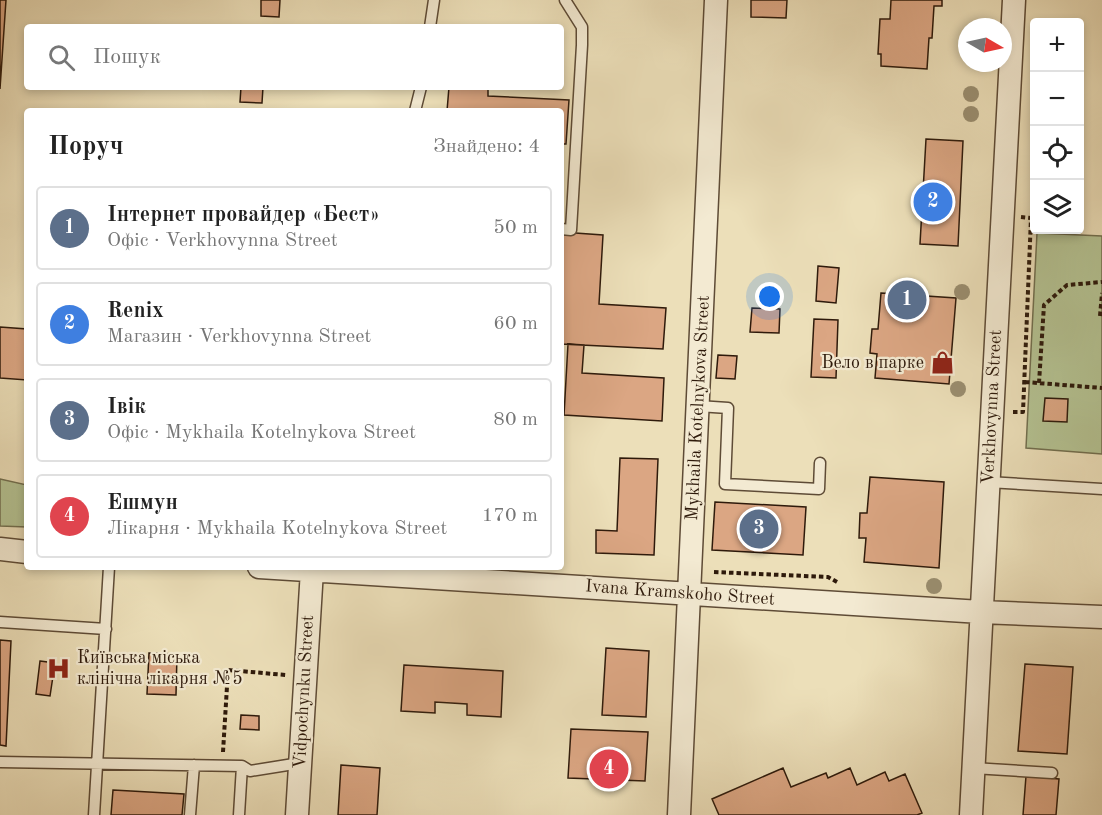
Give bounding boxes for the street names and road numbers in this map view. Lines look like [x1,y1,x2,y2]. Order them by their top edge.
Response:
street label: Mykhaila Kotelnykova Street [683,295,713,521]
street label: Verkhovynna Street [979,329,1005,485]
street label: Ivana Kramskoho Street [584,577,776,609]
street label: Vidpochynku Street [291,615,317,769]

